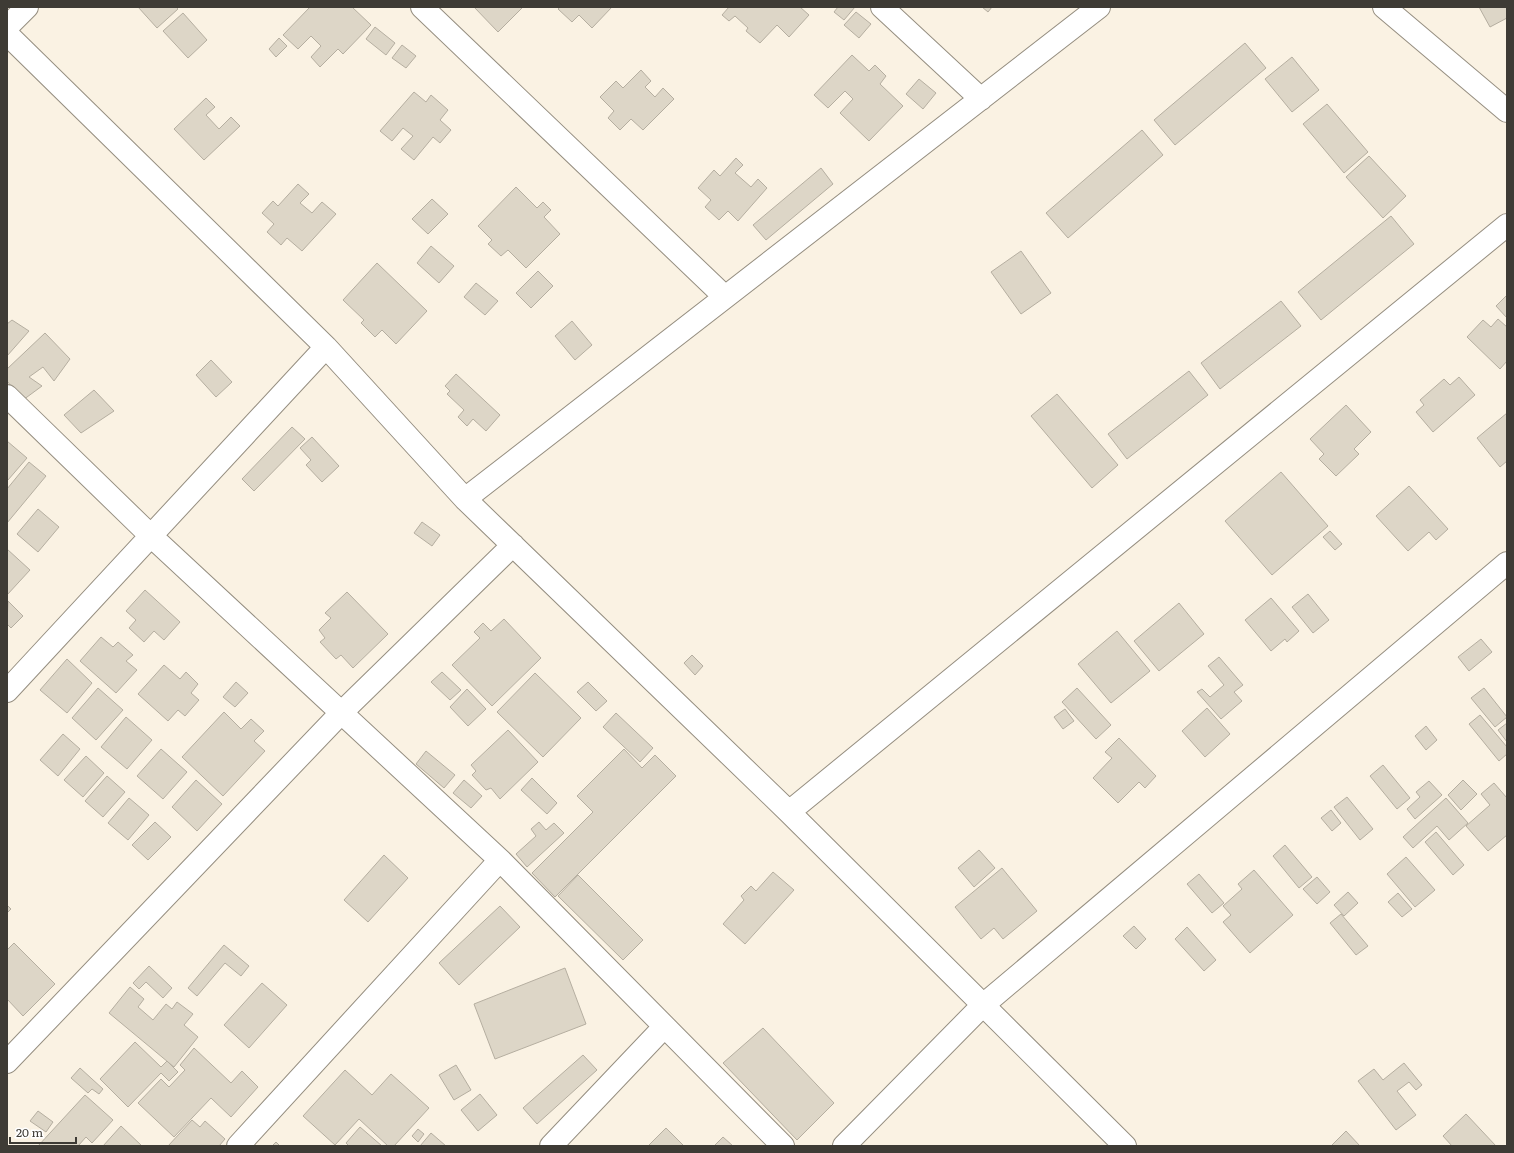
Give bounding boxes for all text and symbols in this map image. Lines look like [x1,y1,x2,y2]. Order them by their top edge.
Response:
scale bar [10,1119,76,1145]
text: 20 m [16,1123,43,1141]

